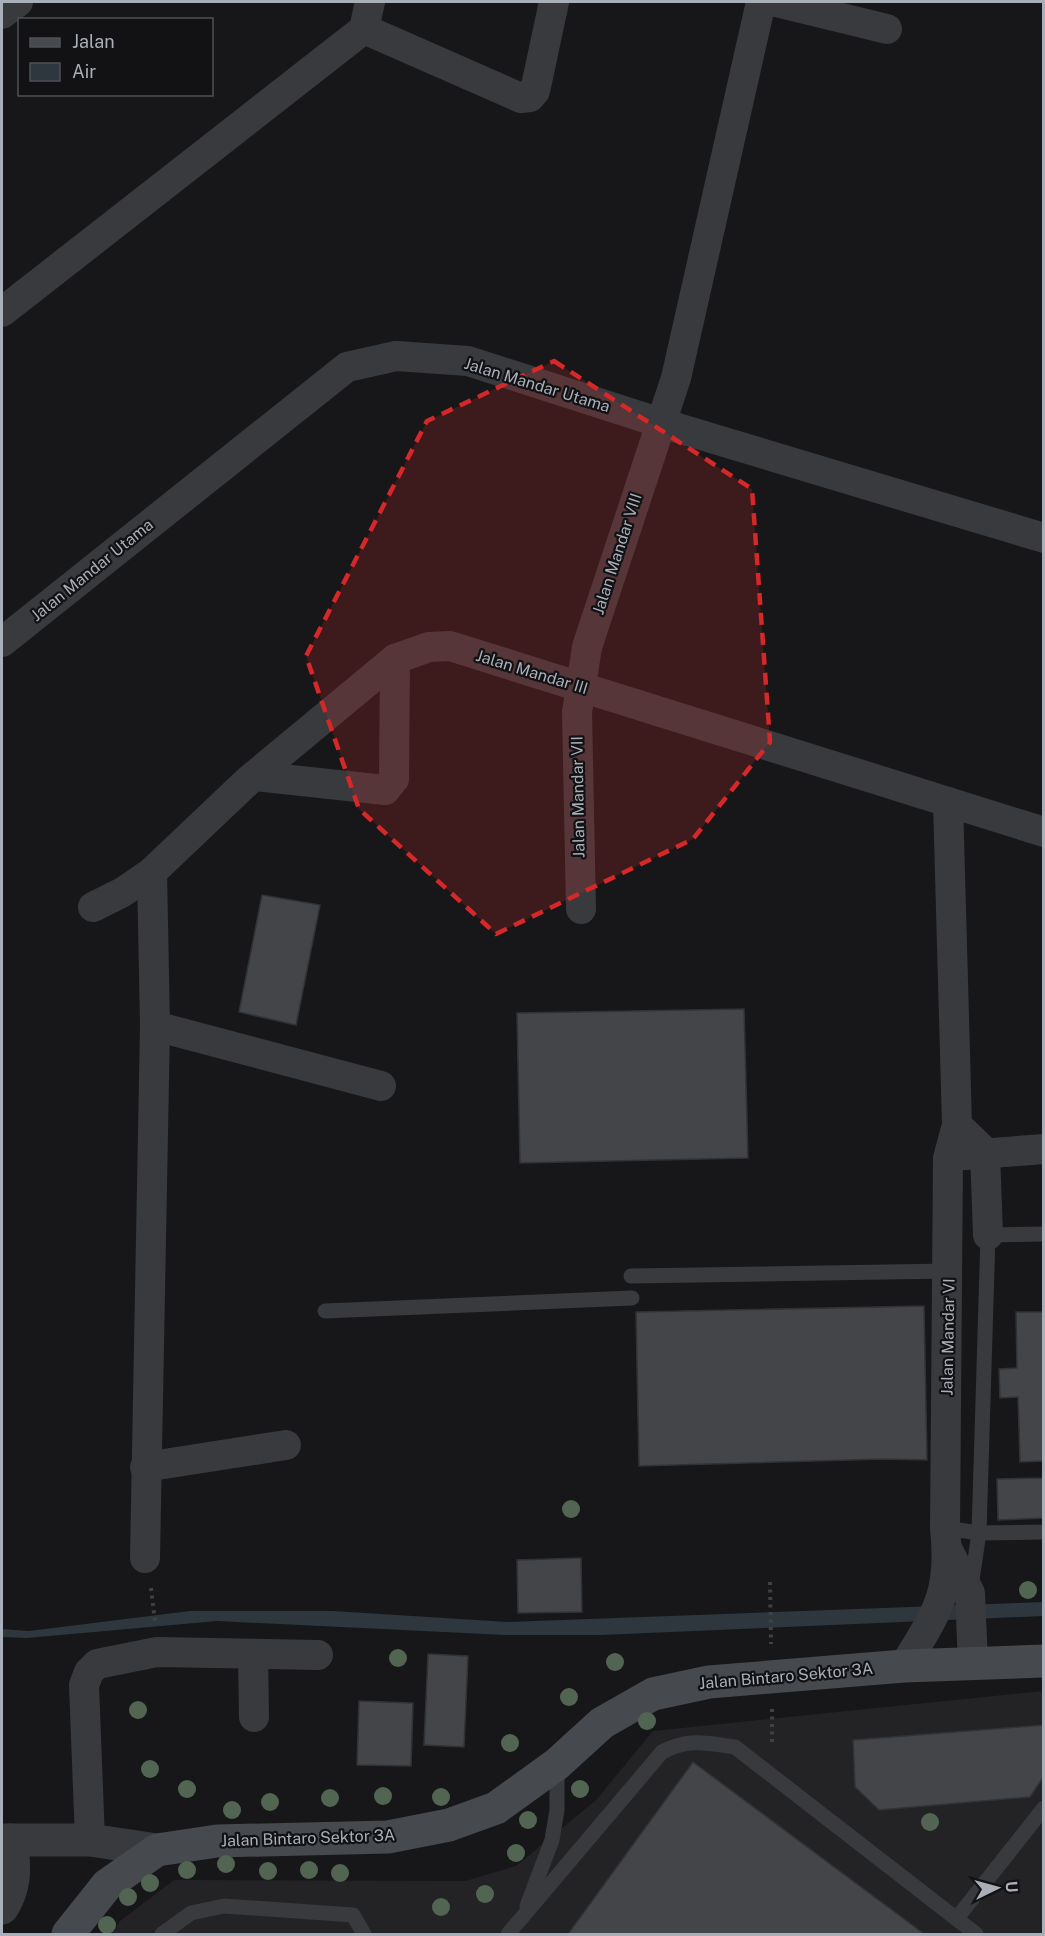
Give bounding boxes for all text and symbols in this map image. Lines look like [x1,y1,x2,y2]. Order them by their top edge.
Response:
legend [18,18,213,96]
text: Jalan [72,31,115,52]
text: Air [72,61,96,82]
street label: Jalan Mandar Utama [462,354,612,416]
street label: Jalan Mandar VIII [588,491,646,617]
street label: Jalan Mandar Utama [27,515,157,625]
street label: Jalan Mandar III [474,646,590,698]
street label: Jalan Mandar VII [567,736,589,858]
street label: Jalan Mandar VI [937,1278,959,1396]
street label: Jalan Bintaro Sektor 3A [698,1659,874,1693]
street label: Jalan Bintaro Sektor 3A [220,1825,396,1851]
north arrow [967,1858,1027,1918]
text: U [1001,1880,1021,1893]

